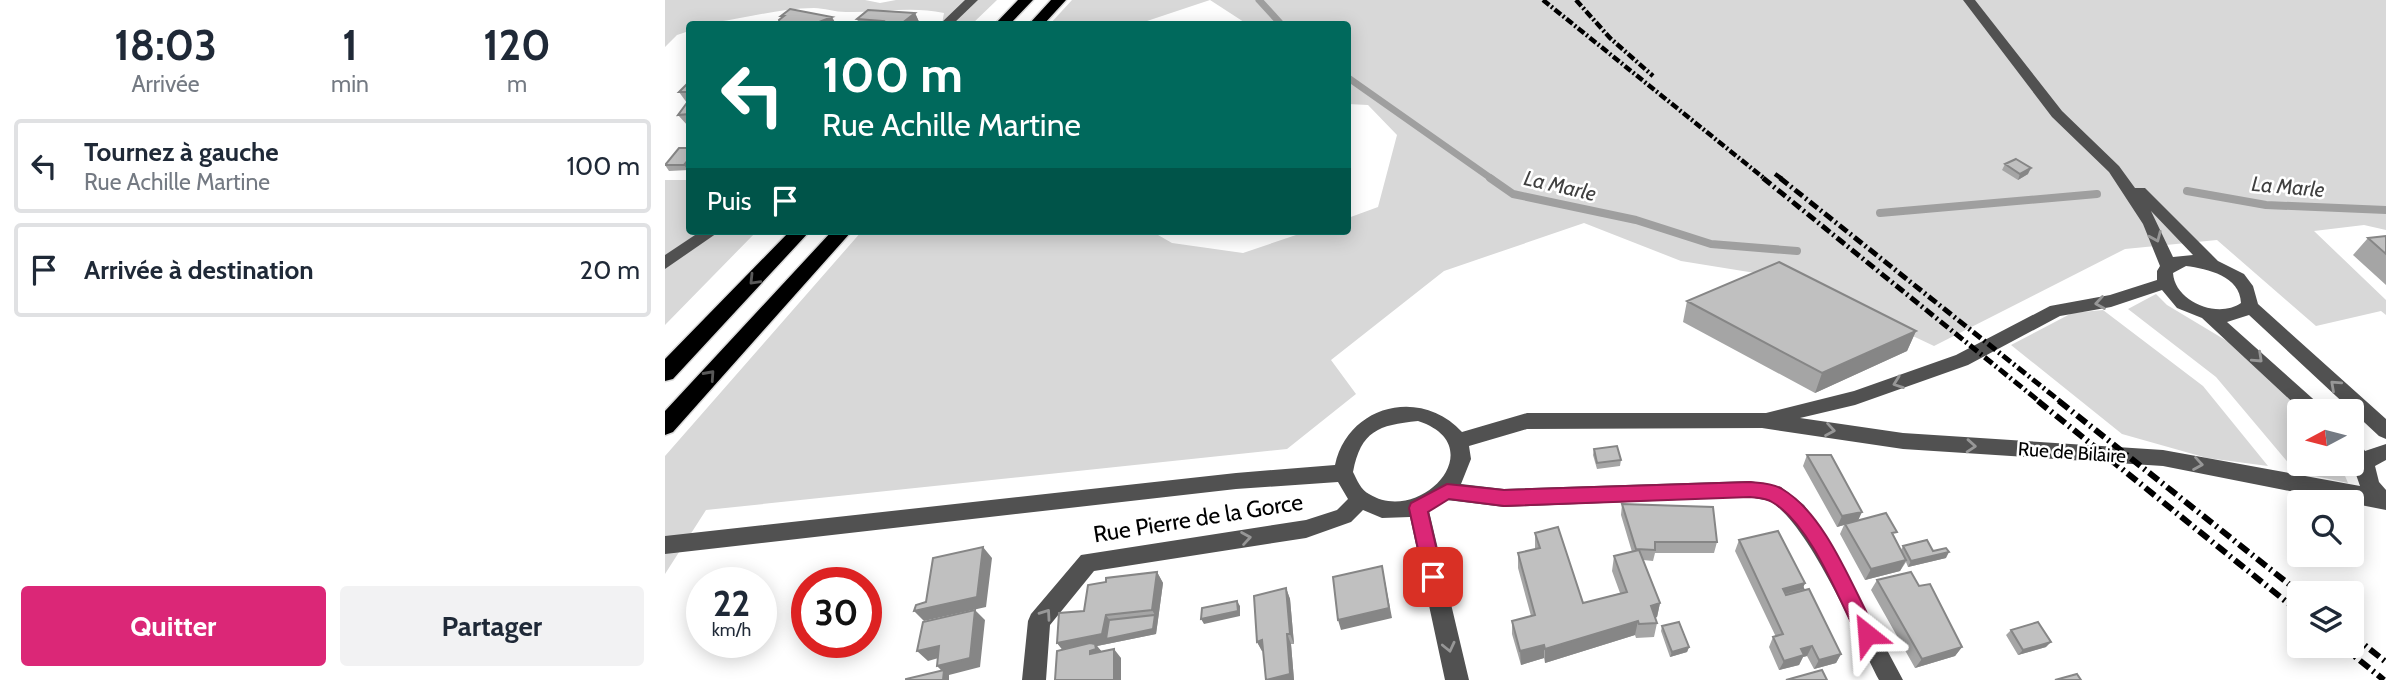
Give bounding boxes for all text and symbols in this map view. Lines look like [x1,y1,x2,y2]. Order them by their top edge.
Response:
text: 18:03 [114,19,217,71]
text: 1 [342,19,358,71]
text: 120 [483,19,551,71]
text: 100 m [822,45,963,104]
icon: left [707,49,798,140]
text: Arrivée [131,70,200,98]
text: min [331,70,369,98]
text: m [507,70,527,98]
text: Rue Achille Martine [822,105,1081,144]
text: Tournez à gauche [84,136,279,168]
icon: left [25,147,63,185]
text: 100 m [567,150,640,182]
water label: La Marle [1522,165,1599,206]
text: Rue Achille Martine [84,168,270,196]
water label: La Marle [2250,171,2326,202]
icon: arrive [766,182,804,220]
text: Puis [707,185,752,217]
one-way arrow [2148,230,2162,242]
icon: arrive [25,251,63,289]
text: Arrivée à destination [84,254,314,286]
text: 20 m [580,254,640,286]
one-way arrow [750,272,763,285]
one-way arrow [2094,295,2106,310]
one-way arrow [2250,350,2263,362]
one-way arrow [702,370,715,383]
one-way arrow [1892,375,1904,389]
one-way arrow [2331,380,2344,393]
north arrow [2287,399,2364,476]
map controls [2287,399,2364,658]
one-way arrow [1824,422,1836,437]
street label: Rue de Bilaire [2017,437,2127,468]
one-way arrow [1966,438,1977,453]
one-way arrow [2192,456,2204,471]
street label: Rue Pierre de la Gorce [1091,488,1305,548]
button: search [2287,490,2364,567]
one-way arrow [1240,531,1252,546]
pin [1403,547,1463,607]
icon: arrive [1414,558,1452,596]
speed limit sign: 30 [791,567,882,658]
button: layers [2287,581,2364,658]
text: 22 [713,582,750,625]
button: Quitter [21,586,326,666]
button: Partager [340,586,644,666]
position arrow [1830,597,1904,671]
one-way arrow [1038,610,1050,622]
text: km/h [712,619,751,641]
one-way arrow [1441,641,1455,653]

